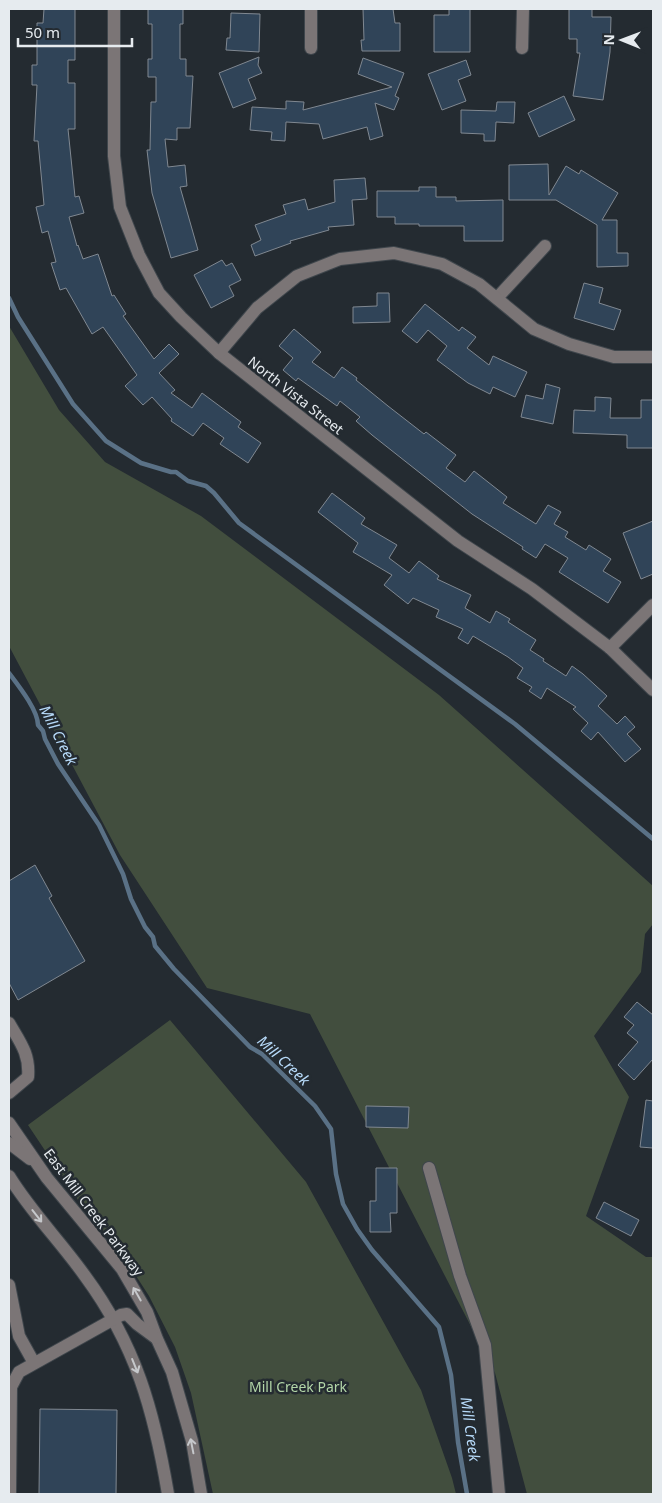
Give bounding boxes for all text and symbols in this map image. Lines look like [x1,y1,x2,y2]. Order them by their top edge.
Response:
scale bar [18,15,131,47]
north arrow [597,15,647,65]
text: 50 m [25,22,60,42]
text: N [599,34,618,46]
street label: North Vista Street [244,352,348,438]
water label: Mill Creek [35,702,83,769]
water label: Mill Creek [253,1031,315,1090]
street label: East Mill Creek Parkway [40,1144,149,1280]
one-way arrow [32,1209,42,1223]
one-way arrow [131,1288,141,1302]
one-way arrow [131,1358,140,1373]
park label: Mill Creek Park [249,1377,348,1396]
water label: Mill Creek [457,1395,486,1463]
one-way arrow [187,1439,197,1455]

